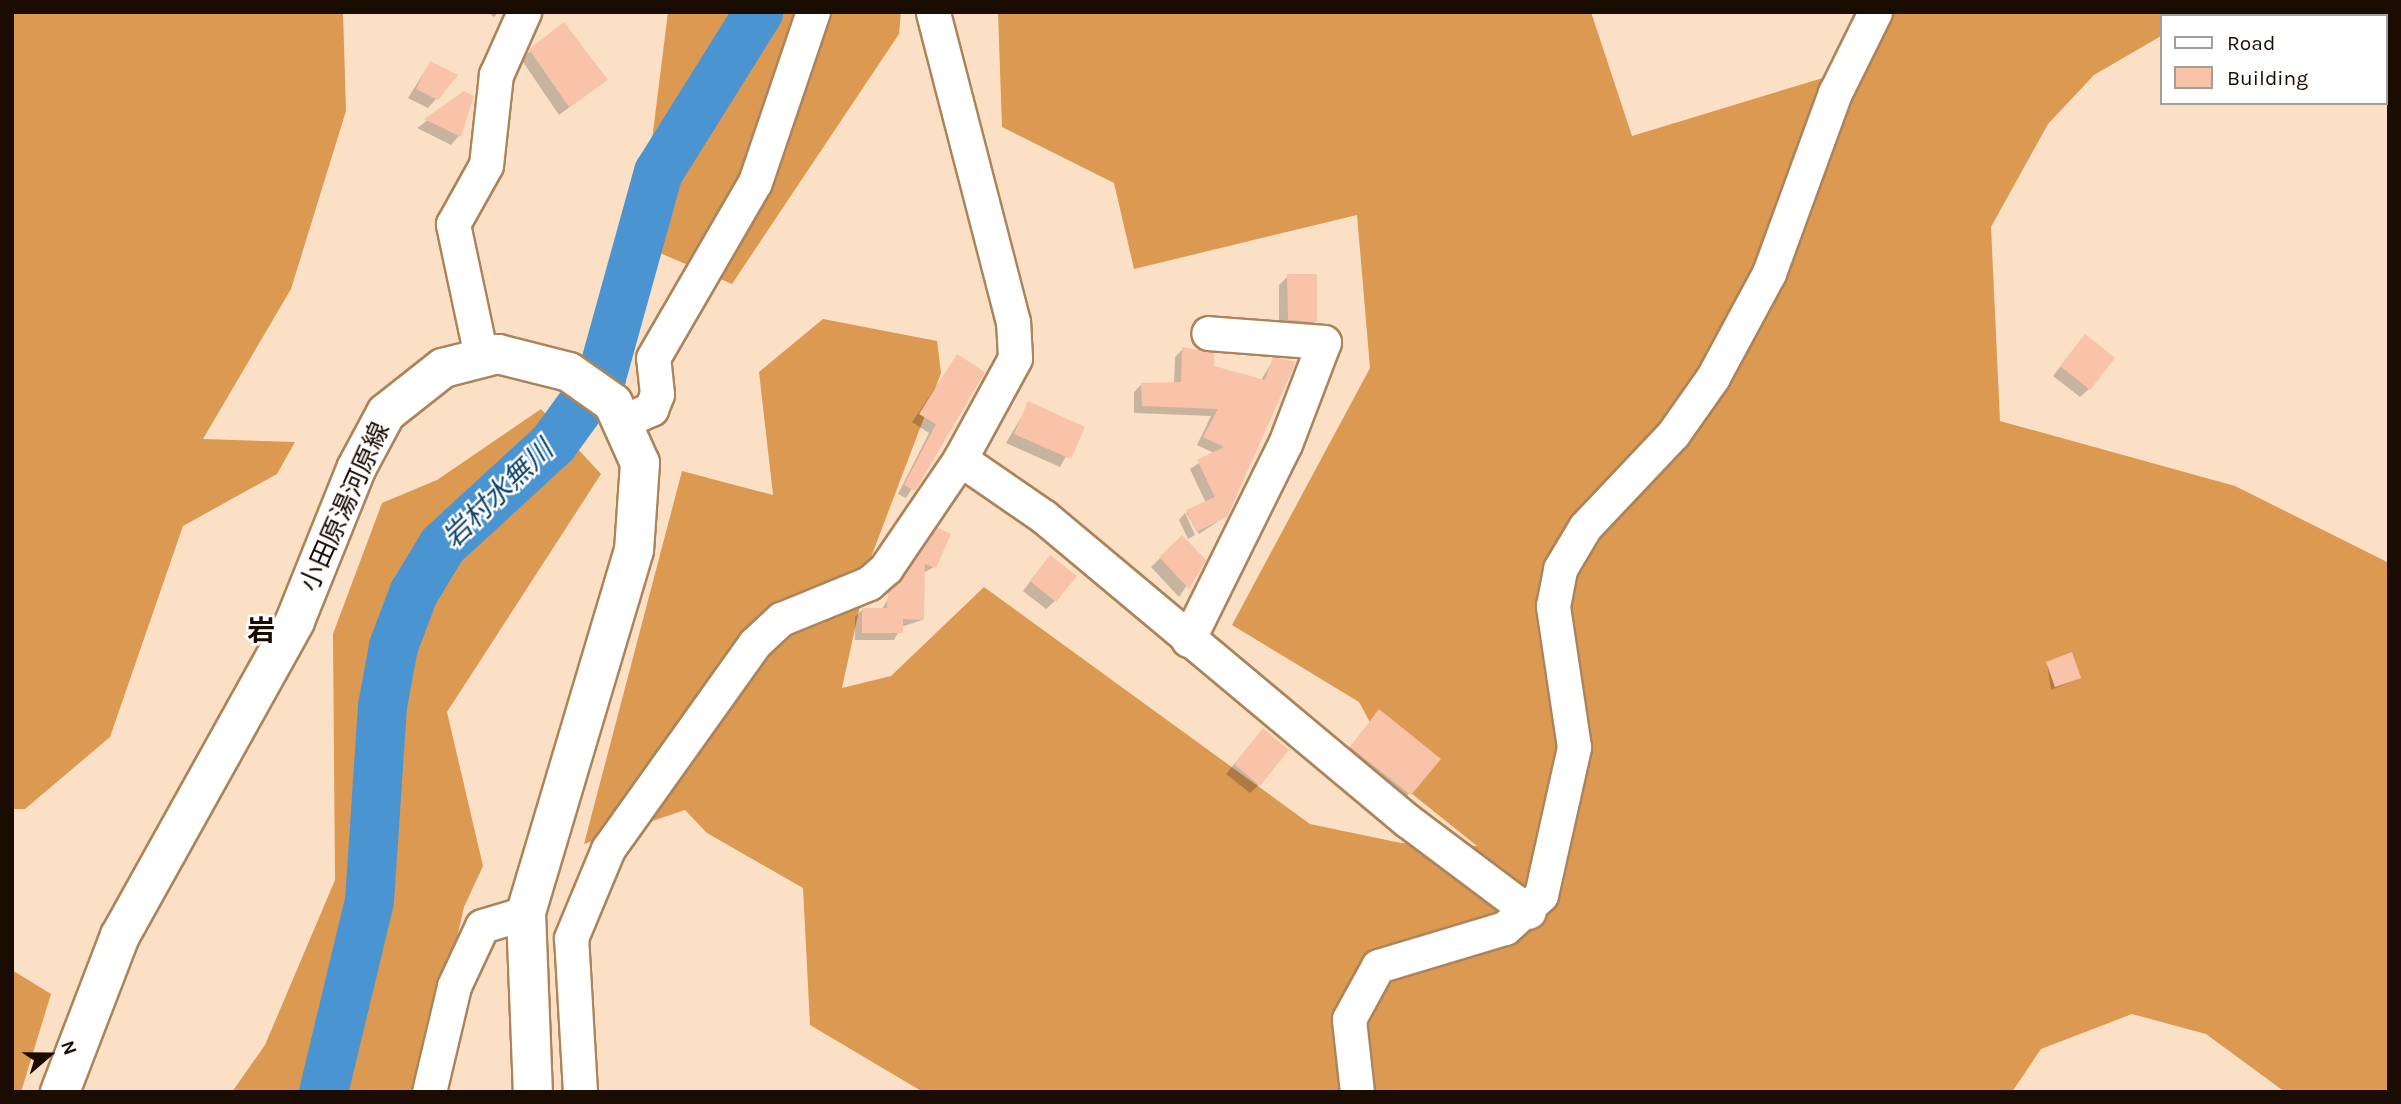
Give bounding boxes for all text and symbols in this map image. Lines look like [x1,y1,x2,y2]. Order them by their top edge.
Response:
legend [2160,14,2387,105]
text: Road [2227,31,2275,55]
text: Building [2227,66,2308,90]
street label: 小田原湯河原線 [294,418,396,596]
water label: 岩村水無川 [436,433,560,555]
district label: 岩 [247,614,275,648]
north arrow [14,1020,84,1090]
text: N [56,1038,81,1058]

